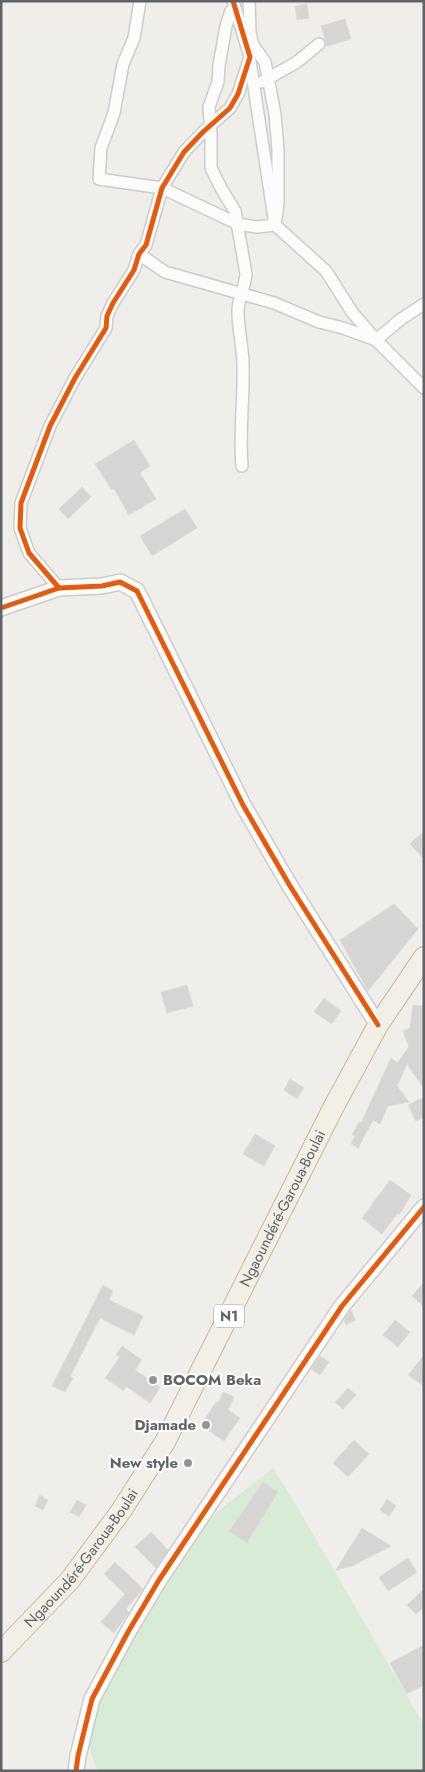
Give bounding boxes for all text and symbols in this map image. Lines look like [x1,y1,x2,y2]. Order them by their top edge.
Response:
street label: Ngaoundéré-Garoua-Boulai [234,1126,331,1290]
road number: N1 [214,1304,244,1328]
place label: BOCOM Beka [163,1369,261,1391]
marker: BOCOM Beka [147,1374,159,1386]
place label: Djamade [135,1414,196,1436]
marker: Djamade [200,1419,212,1431]
place label: New style [110,1452,178,1474]
marker: New style [182,1457,194,1469]
street label: Ngaoundéré-Garoua-Boulai [19,1484,144,1632]

